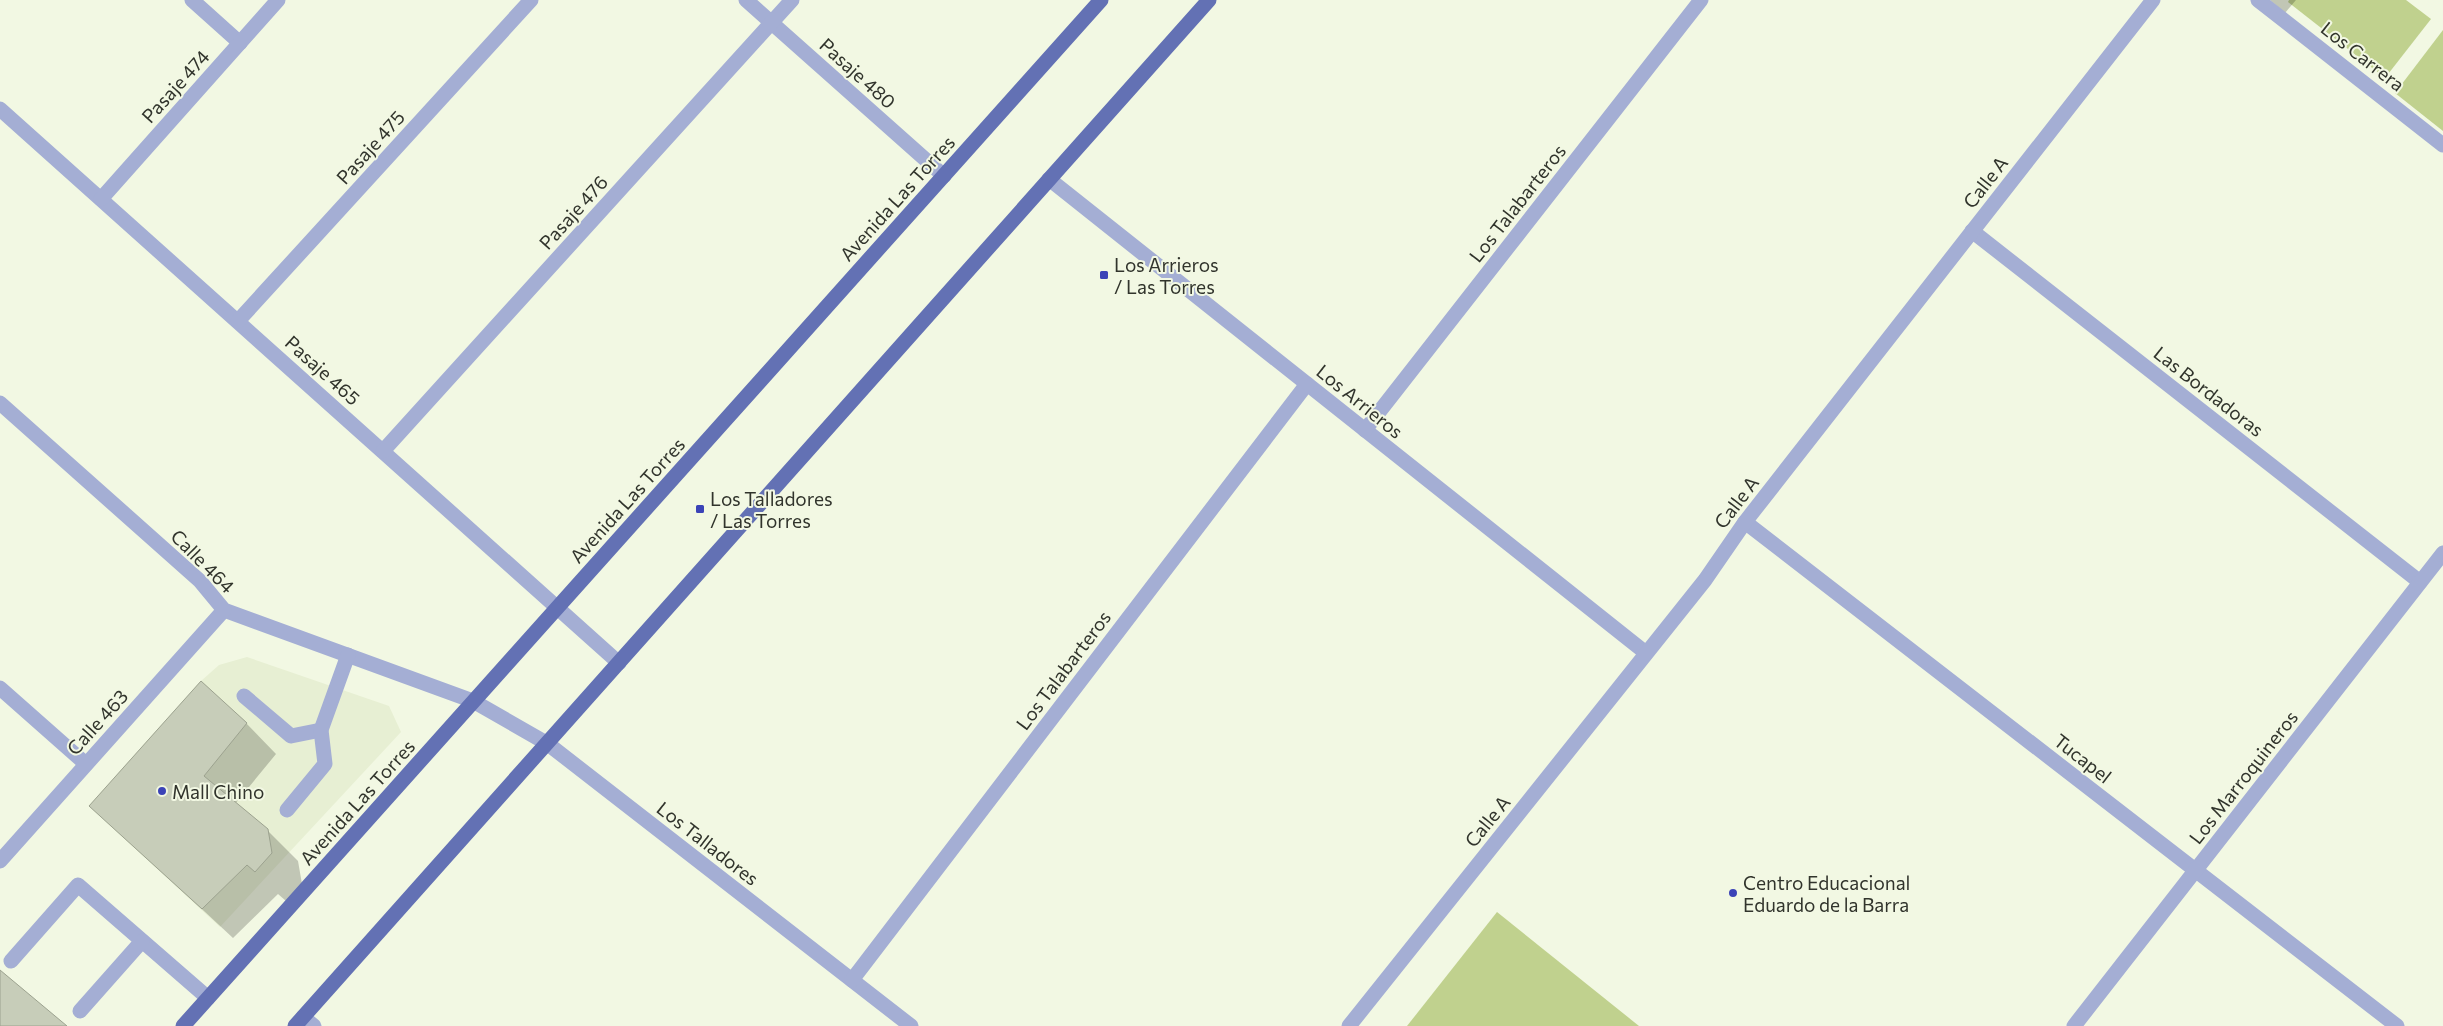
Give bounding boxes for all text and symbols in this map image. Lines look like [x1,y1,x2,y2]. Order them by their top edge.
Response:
street label: Los Carrera [2317,16,2409,96]
street label: Pasaje 480 [815,33,901,113]
street label: Pasaje 474 [136,45,214,127]
street label: Pasaje 475 [331,106,409,188]
street label: Avenida Las Torres [835,131,959,265]
street label: Los Talabarteros [1464,140,1570,266]
street label: Calle A [1958,152,2012,212]
street label: Pasaje 476 [534,170,612,254]
place label: Los Arrieros / Las Torres [1114,253,1219,298]
marker: Los Arrieros / Las Torres [1098,269,1110,281]
street label: Pasaje 465 [281,330,365,410]
street label: Las Bordadoras [2149,341,2269,441]
street label: Los Arrieros [1312,359,1408,443]
street label: Avenida Las Torres [565,433,689,567]
street label: Calle A [1709,471,1763,533]
place label: Los Talladores / Las Torres [710,487,833,532]
marker: Los Talladores / Las Torres [694,503,706,515]
street label: Calle 464 [166,524,240,598]
street label: Los Talabarteros [1011,606,1115,734]
street label: Calle 463 [62,685,132,759]
street label: Los Marroquineros [2184,706,2302,848]
street label: Tucapel [2050,728,2116,788]
street label: Avenida Las Torres [295,735,419,869]
place label: Mall Chino [172,780,264,803]
marker: Mall Chino [156,785,168,797]
street label: Calle A [1459,791,1515,851]
street label: Los Talladores [653,796,763,890]
place label: Centro Educacional Eduardo de la Barra [1743,871,1910,916]
marker: Centro Educacional Eduardo de la Barra [1727,887,1739,899]

